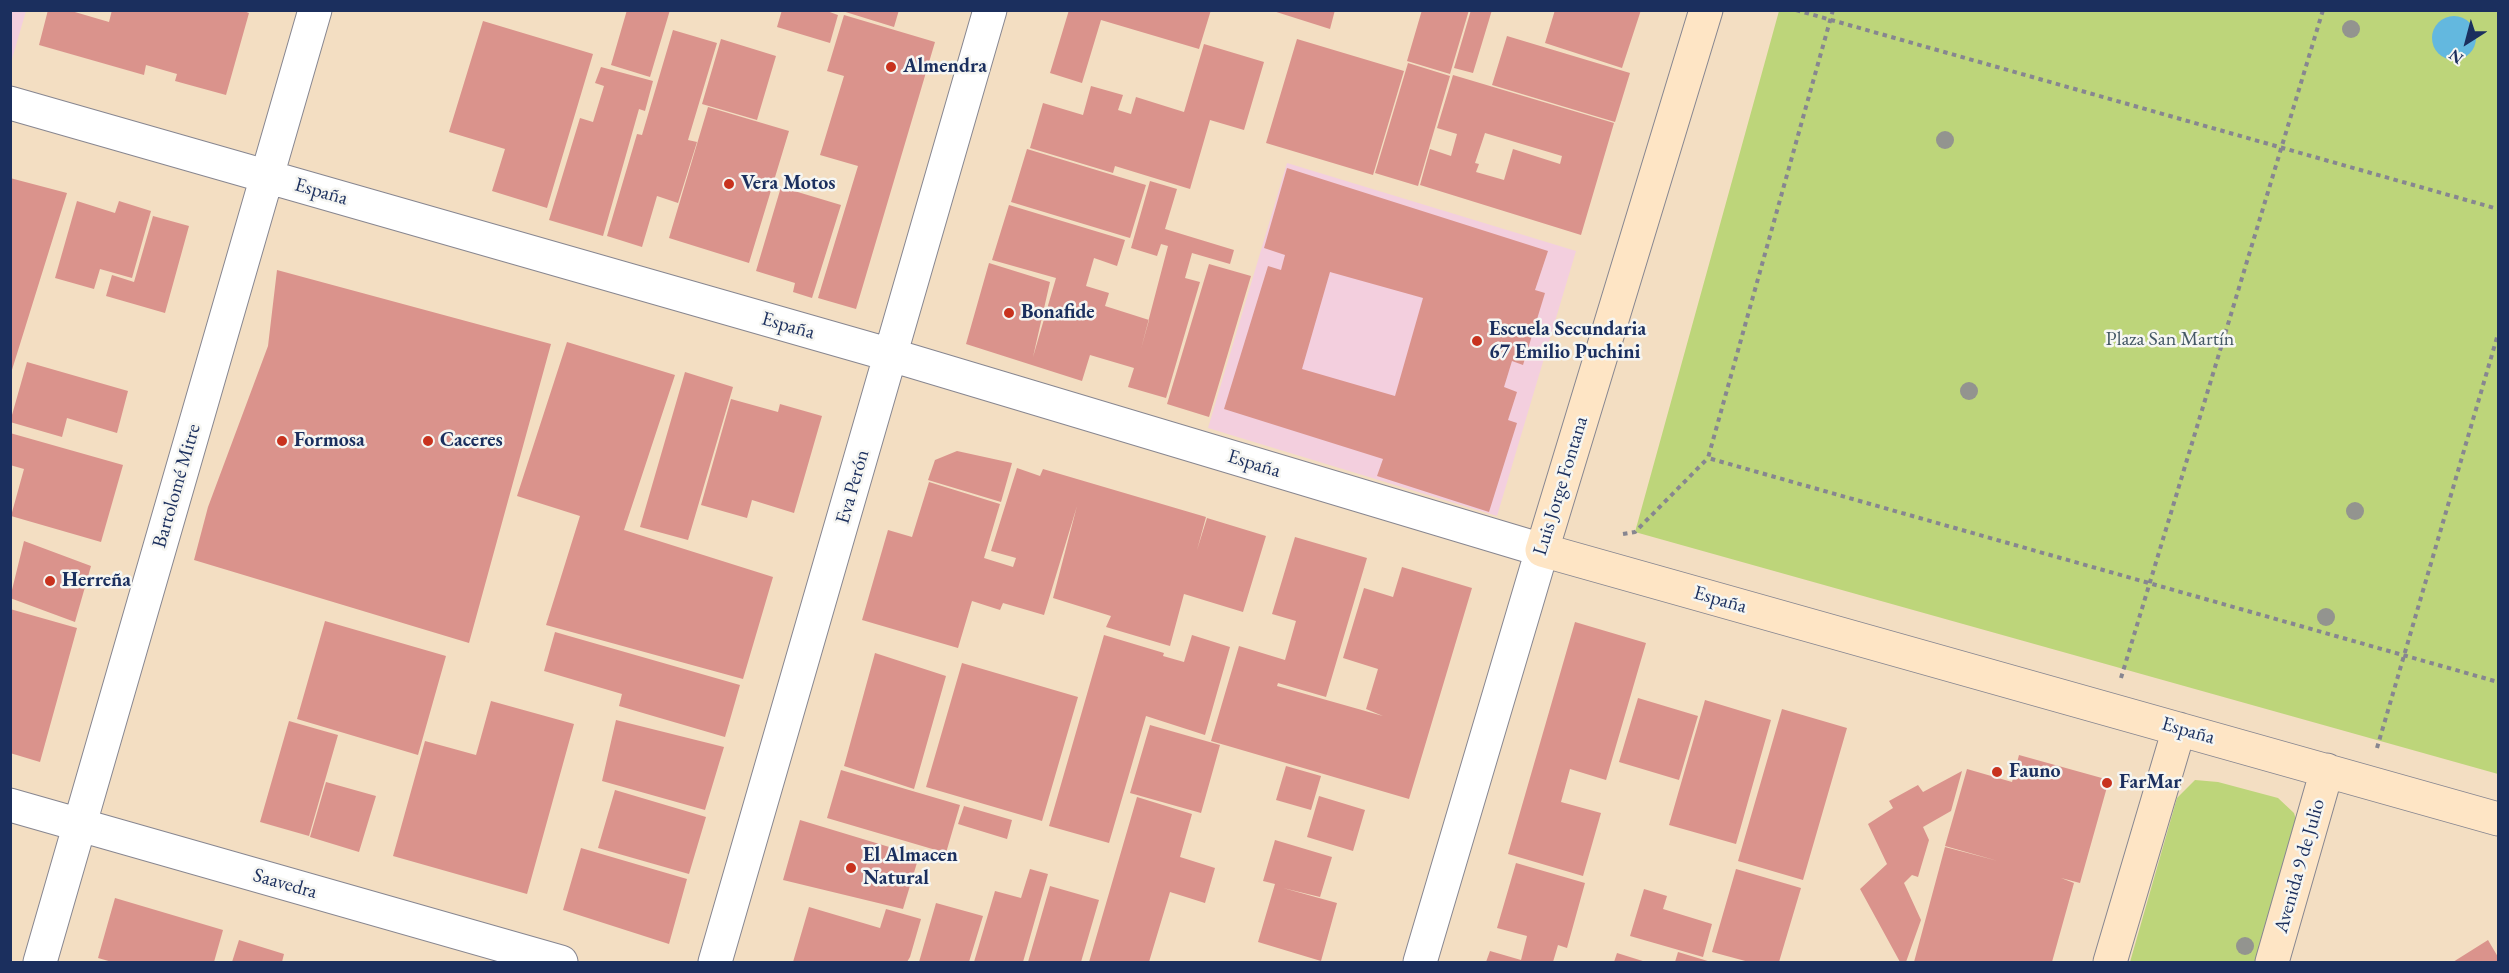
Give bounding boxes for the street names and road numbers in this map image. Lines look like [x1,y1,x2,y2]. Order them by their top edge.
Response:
street label: España [292,173,350,211]
street label: España [759,307,817,345]
street label: Luis Jorge Fontana [1528,413,1594,559]
street label: Bartolomé Mitre [148,421,206,551]
street label: España [1225,445,1283,483]
street label: Eva Perón [831,447,875,527]
street label: España [1691,581,1749,619]
street label: España [2159,712,2217,750]
street label: Avenida 9 de Julio [2269,796,2331,936]
street label: Saavedra [250,863,320,905]

